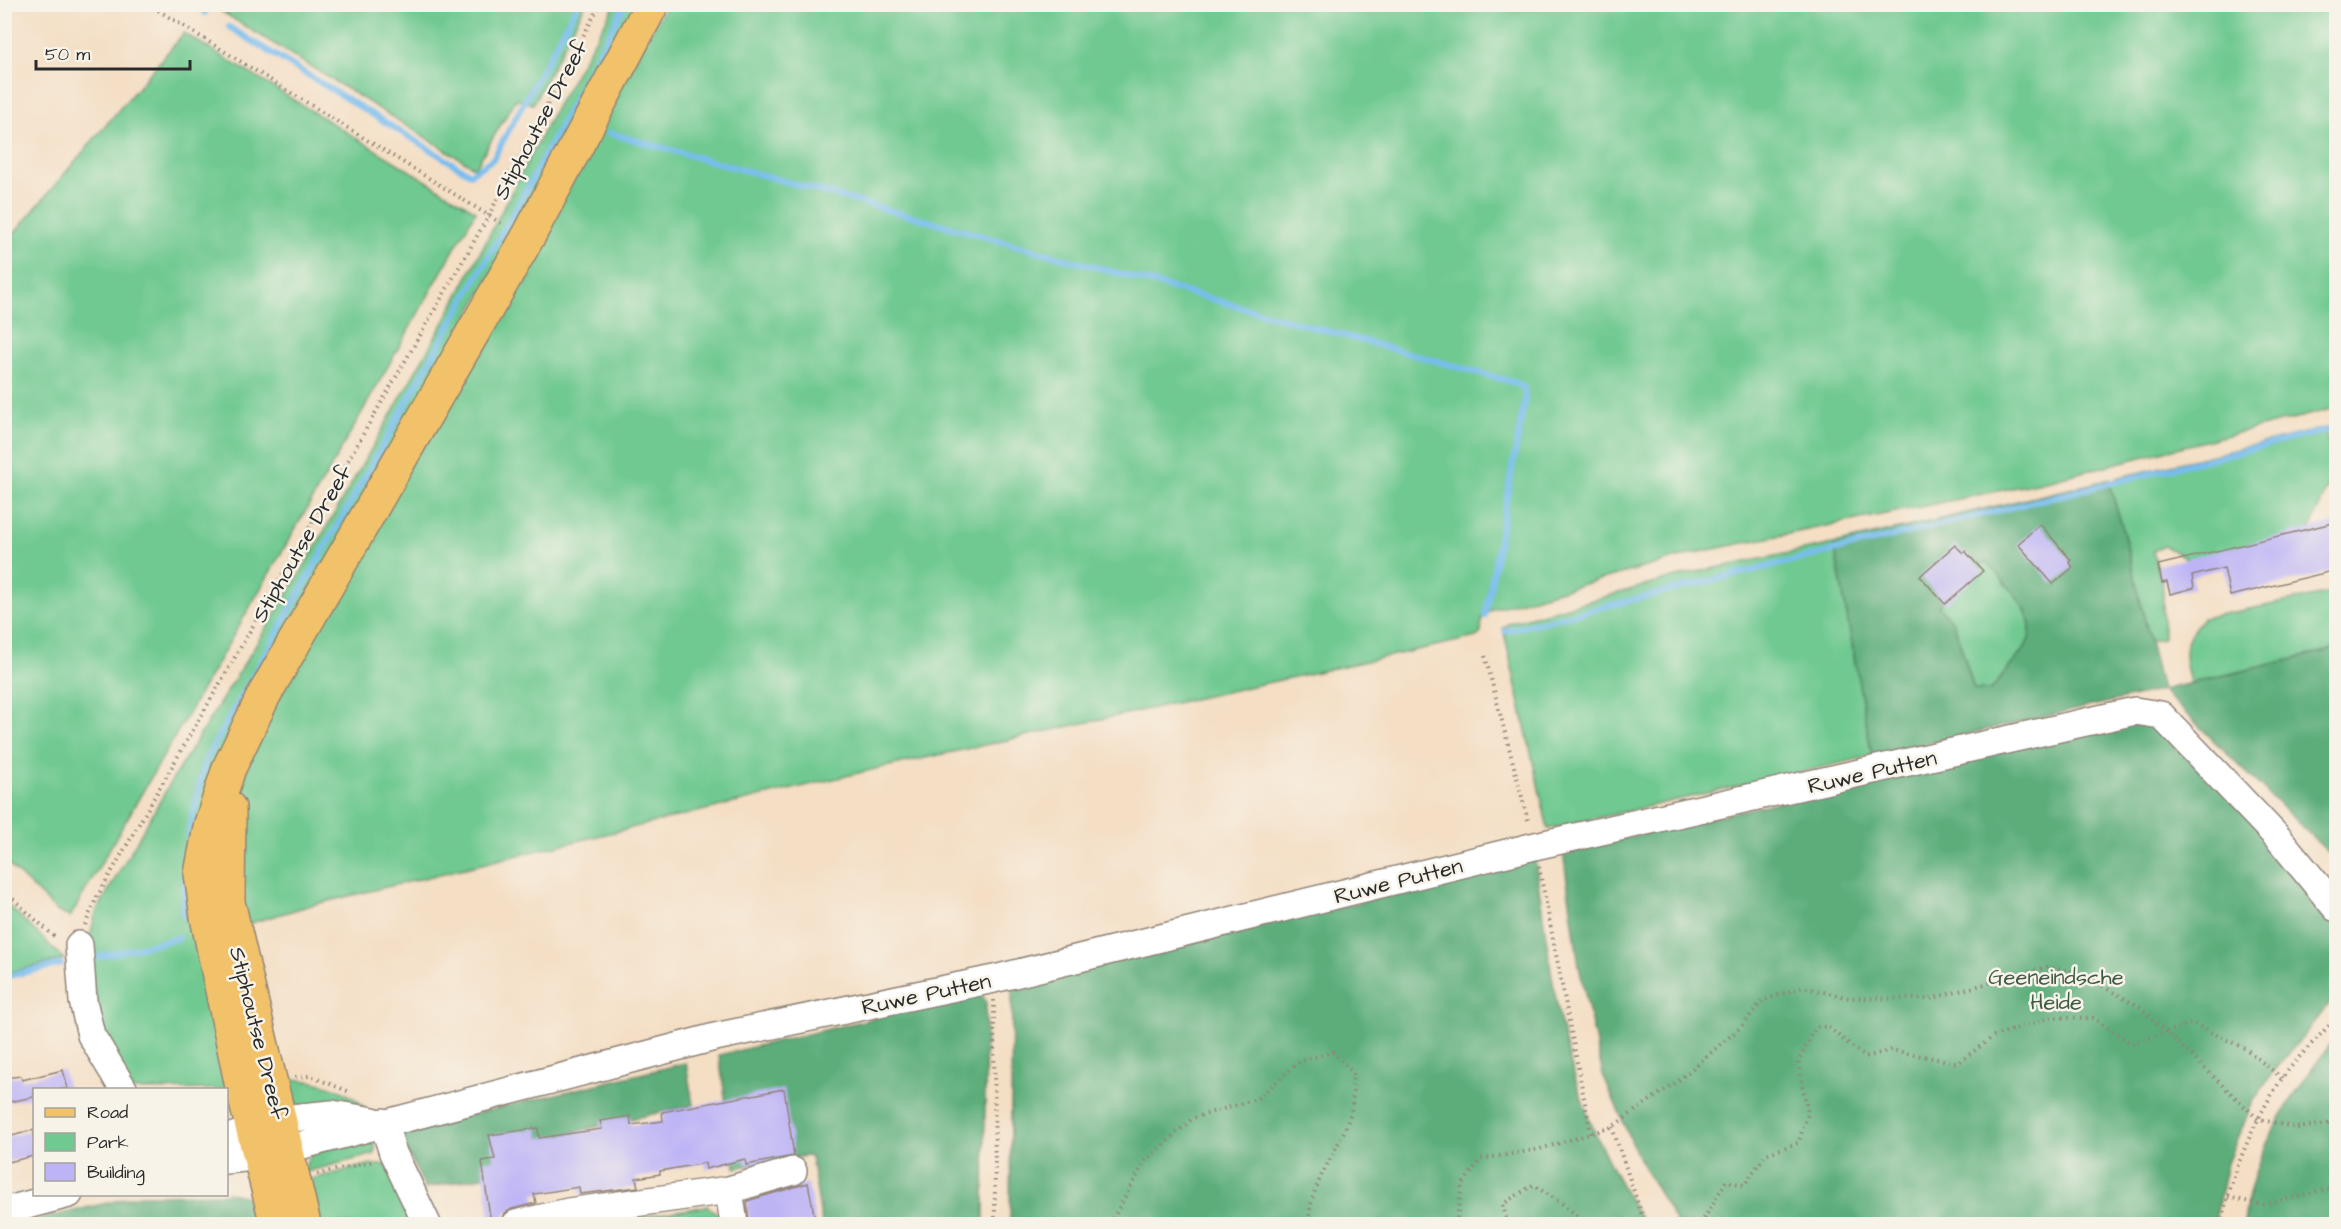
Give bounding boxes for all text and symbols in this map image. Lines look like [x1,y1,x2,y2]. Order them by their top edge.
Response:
scale bar [36,33,190,71]
street label: Stiphoutse Dreef [486,33,597,205]
text: 50 m [45,42,90,67]
street label: Stiphoutse Dreef [245,459,360,628]
street label: Ruwe Putten [1805,743,1940,802]
street label: Ruwe Putten [1331,851,1466,912]
street label: Stiphoutse Dreef [221,944,294,1124]
park label: Geeneindsche Heide [1988,962,2124,1018]
street label: Ruwe Putten [859,966,994,1023]
legend [33,1088,228,1196]
text: Road [87,1100,128,1125]
text: Park [87,1130,129,1155]
text: Building [87,1160,145,1186]

